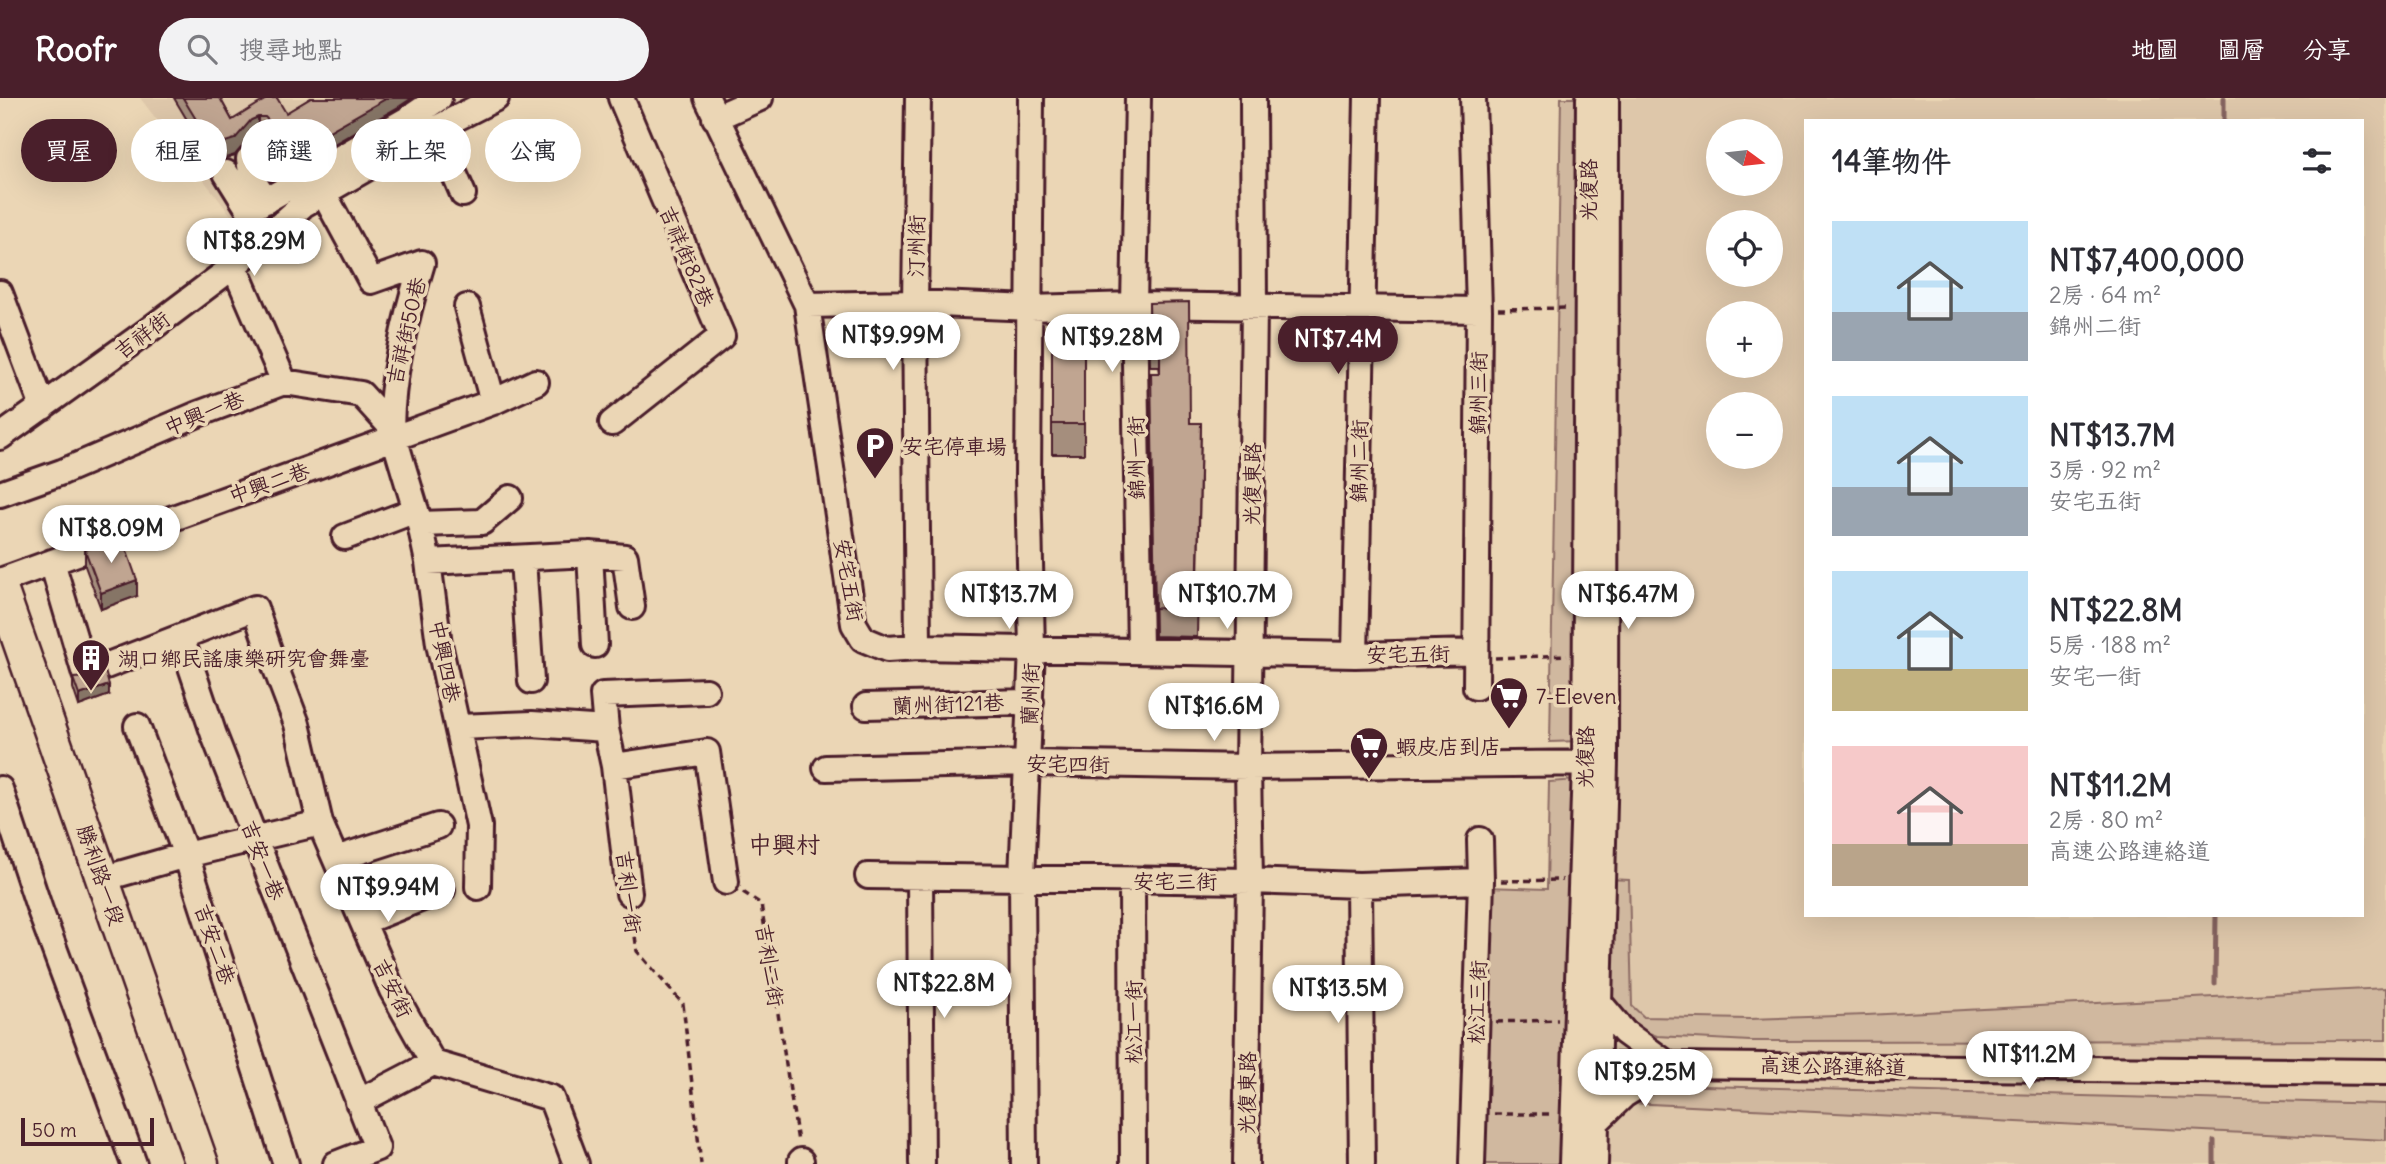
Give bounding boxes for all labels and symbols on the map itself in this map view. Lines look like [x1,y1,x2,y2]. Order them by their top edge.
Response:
north arrow [1706,119,1783,196]
street label: 光復路 [1575,159,1602,222]
street label: 吉祥街82巷 [654,201,720,311]
street label: 汀州街 [902,214,930,278]
pin: NT$8.29M [182,218,326,278]
street label: 吉祥街50巷 [380,274,432,388]
street label: 吉祥街 [109,305,175,365]
pin: NT$9.99M [821,313,965,372]
pin: NT$9.28M [1040,314,1184,374]
pin: NT$7.4M [1273,316,1403,376]
street label: 錦州三街 [1464,351,1492,435]
street label: 中興一巷 [160,385,248,441]
street label: 錦州一街 [1122,416,1150,500]
street label: 錦州二街 [1345,419,1373,503]
parking icon: 安宅停車場 [854,425,896,480]
place label: 安宅停車場 [902,433,1007,460]
street label: 光復東路 [1238,442,1266,526]
street label: 中興二巷 [225,457,313,509]
pin: NT$8.09M [39,505,183,565]
street label: 安宅五街 [828,536,870,624]
pin: NT$13.7M [937,572,1081,631]
pin: NT$10.7M [1155,572,1299,631]
pin: NT$6.47M [1556,572,1700,631]
street label: 中興四巷 [424,617,466,705]
building icon: 湖口鄉民謠康樂研究會舞臺 [70,637,112,692]
street label: 安宅五街 [1366,640,1450,668]
place label: 湖口鄉民謠康樂研究會舞臺 [118,645,370,672]
street label: 蘭州街 [1015,662,1045,726]
supermarket icon: 7-Eleven [1488,675,1530,730]
place label: 7-Eleven [1536,683,1617,710]
pin: NT$16.6M [1142,684,1286,743]
street label: 蘭州街121巷 [891,689,1005,719]
supermarket icon: 蝦皮店到店 [1348,725,1390,780]
street label: 光復路 [1571,725,1599,789]
place label: 蝦皮店到店 [1396,733,1501,760]
street label: 安宅四街 [1026,750,1110,778]
street label: 吉安一巷 [235,816,291,904]
street label: 勝利路一段 [71,821,131,929]
district label: 中興村 [748,829,820,859]
street label: 吉利一街 [610,849,648,935]
pin: NT$9.94M [316,864,460,924]
street label: 安宅三街 [1133,868,1217,895]
street label: 吉安二巷 [189,900,241,988]
street label: 吉利二街 [750,921,790,1009]
street label: 吉安街 [367,954,419,1022]
pin: NT$22.8M [872,960,1016,1020]
street label: 松江三街 [1462,960,1492,1044]
pin: NT$13.5M [1266,965,1410,1025]
street label: 松江一街 [1120,980,1147,1064]
pin: NT$11.2M [1957,1032,2101,1091]
pin: NT$9.25M [1573,1049,1717,1109]
street label: 光復東路 [1233,1051,1261,1135]
street label: 高速公路連絡道 [1759,1051,1907,1081]
scale bar [21,1115,154,1147]

